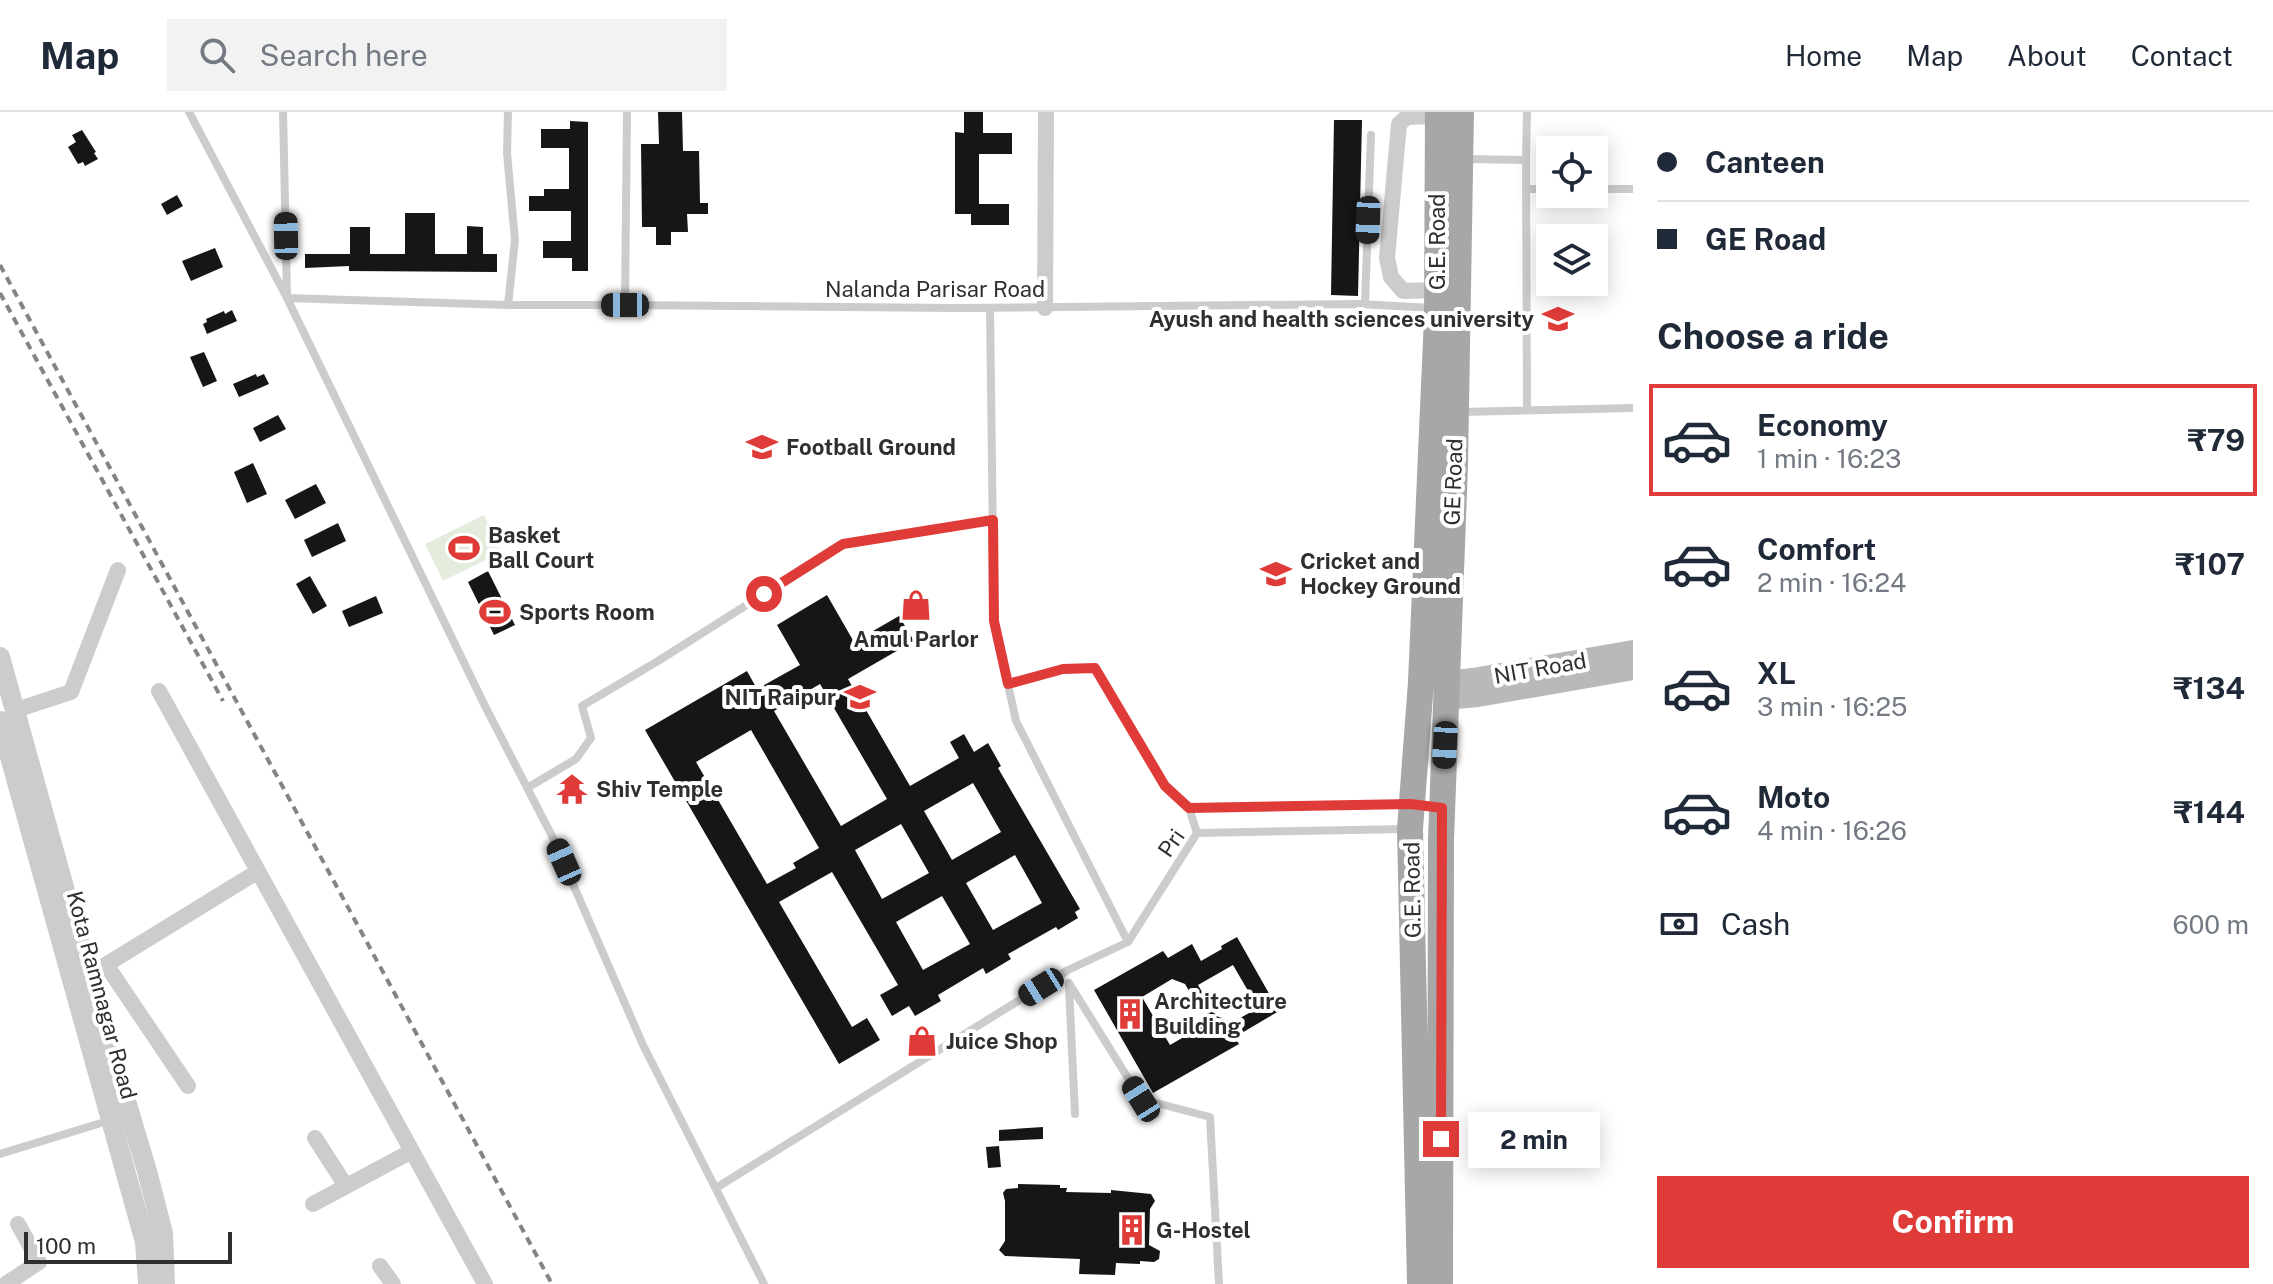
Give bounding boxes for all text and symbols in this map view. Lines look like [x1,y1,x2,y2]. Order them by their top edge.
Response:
search box [167,19,727,91]
text: Map [40,33,119,78]
icon: search [195,33,239,77]
text: Search here [259,37,428,73]
text: Home [1785,39,1862,72]
text: Map [1906,39,1963,72]
text: About [2007,39,2087,72]
text: Contact [2131,39,2233,72]
map controls [1536,136,1608,296]
button: locate [1536,136,1608,208]
text: Canteen [1705,144,1825,180]
street label: G.E. Road [1424,194,1450,290]
car [1355,196,1381,244]
car [274,212,298,260]
text: GE Road [1705,221,1826,257]
button: layers [1536,224,1608,296]
street label: Nalanda Parisar Road [825,276,1045,302]
car [601,293,649,317]
school or university icon: Ayush and health sciences university [1541,302,1575,336]
place label: Ayush and health sciences university [1149,306,1535,332]
text: Choose a ride [1657,315,1889,357]
icon: car [1661,404,1733,476]
text: Economy [1757,407,1888,443]
text: ₹79 [2187,422,2245,458]
school or university icon: Football Ground [745,430,779,464]
place label: Football Ground [786,434,956,460]
street label: GE Road [1438,438,1468,526]
text: 1 min · 16:23 [1757,443,1901,474]
place label: Basket Ball Court [488,522,594,573]
icon: car [1661,528,1733,600]
sports icon: Basket Ball Court [447,531,481,565]
text: Comfort [1757,531,1876,567]
text: ₹107 [2175,546,2245,582]
place label: Cricket and Hockey Ground [1300,548,1461,599]
school or university icon: Cricket and Hockey Ground [1259,557,1293,591]
text: 2 min · 16:24 [1757,567,1906,598]
route start [746,576,782,612]
shop icon: Amul Parlor [899,588,933,622]
sports icon: Sports Room [478,595,512,629]
place label: Sports Room [519,599,655,625]
place label: Amul Parlor [854,626,978,652]
street label: NIT Road [1492,647,1588,689]
icon: car [1661,652,1733,724]
text: XL [1757,655,1796,691]
text: ₹134 [2173,670,2245,706]
school or university icon: NIT Raipur [843,680,877,714]
place label: NIT Raipur [725,684,836,710]
text: 3 min · 16:25 [1757,691,1908,722]
car [1432,720,1458,770]
temple icon: Shiv Temple [555,772,589,806]
place label: Shiv Temple [596,776,723,802]
icon: car [1661,776,1733,848]
text: Moto [1757,779,1830,815]
text: ₹144 [2174,794,2245,830]
text: 4 min · 16:26 [1757,815,1907,846]
street label: Pri [1152,824,1190,862]
car [543,835,585,889]
street label: G.E. Road [1398,842,1426,938]
street label: Kota Ramnagar Road [62,888,142,1102]
icon: cash [1657,902,1701,946]
text: Cash [1721,906,1790,942]
text: 600 m [2173,909,2249,940]
car [1014,964,1068,1010]
place label: Architecture Building [1154,988,1287,1039]
building icon: Architecture Building [1113,997,1147,1031]
shop icon: Juice Shop [905,1024,939,1058]
place label: Juice Shop [946,1028,1058,1054]
car [1118,1072,1164,1126]
callout: 2 min [1469,1111,1601,1167]
route end [1423,1121,1459,1157]
text: 2 min [1500,1124,1568,1155]
button: Confirm [1657,1176,2249,1268]
building icon: G-Hostel [1115,1213,1149,1247]
place label: G-Hostel [1156,1217,1251,1243]
scale bar [24,1228,232,1264]
text: 100 m [36,1233,96,1259]

